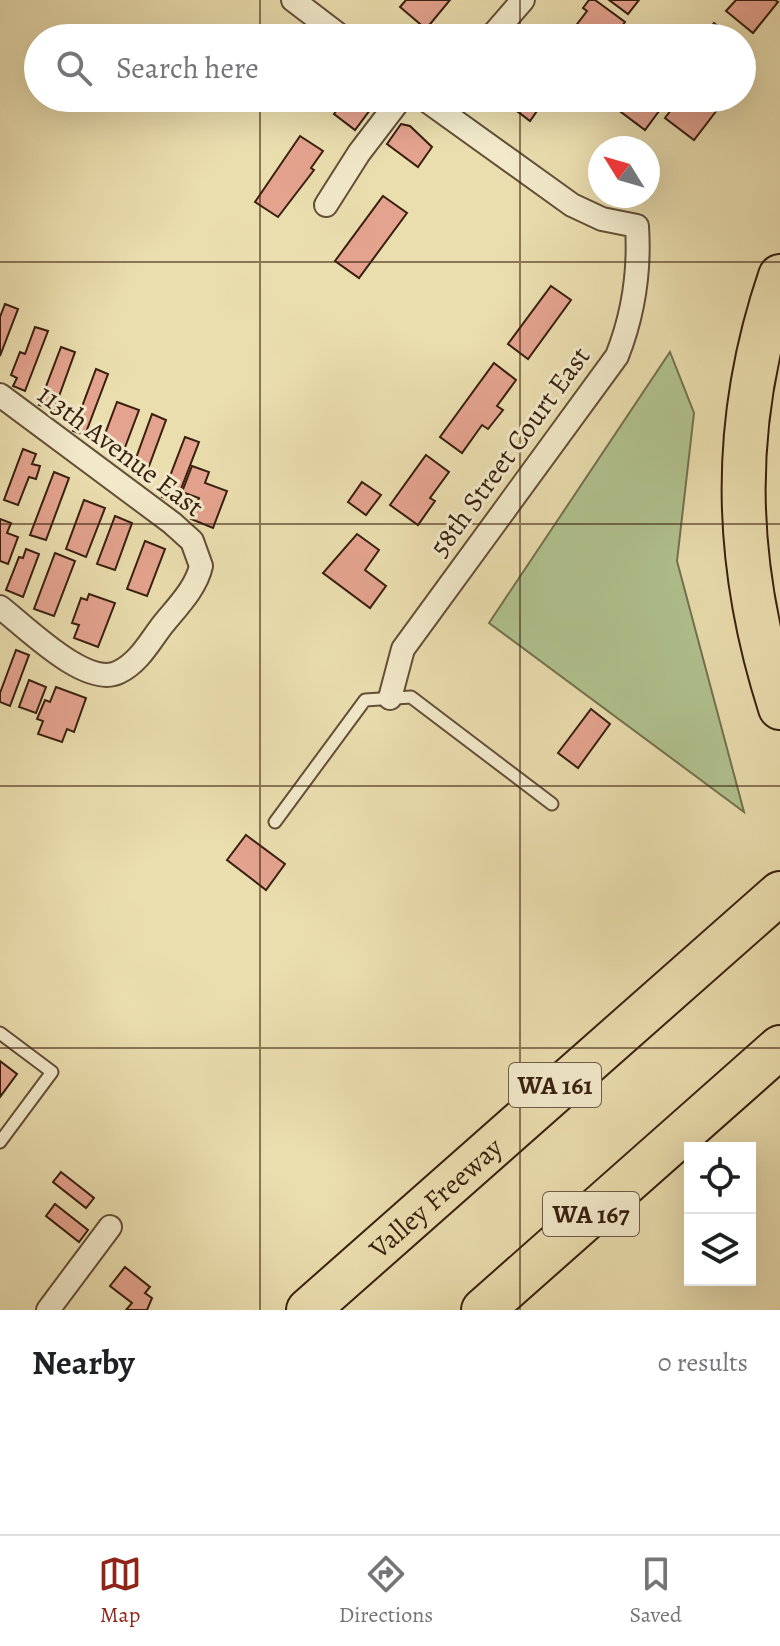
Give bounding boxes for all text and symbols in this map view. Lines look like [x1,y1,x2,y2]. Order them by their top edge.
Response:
search box [24,24,756,112]
icon: search [52,46,96,90]
text: Search here [116,48,259,88]
north arrow [588,136,660,208]
street label: 58th Street Court East [421,339,599,564]
street label: 113th Avenue East [29,376,211,526]
road number: WA 161 [509,1063,601,1107]
street label: Valley Freeway [361,1129,511,1268]
map controls [684,1142,756,1286]
button: locate [684,1142,756,1214]
road number: WA 167 [543,1192,639,1236]
button: layers [684,1214,756,1286]
text: Nearby [32,1339,135,1386]
text: 0 results [658,1345,748,1380]
tab: Map [98,1552,142,1630]
tab: Directions [339,1552,433,1630]
tab: Saved [630,1552,682,1630]

